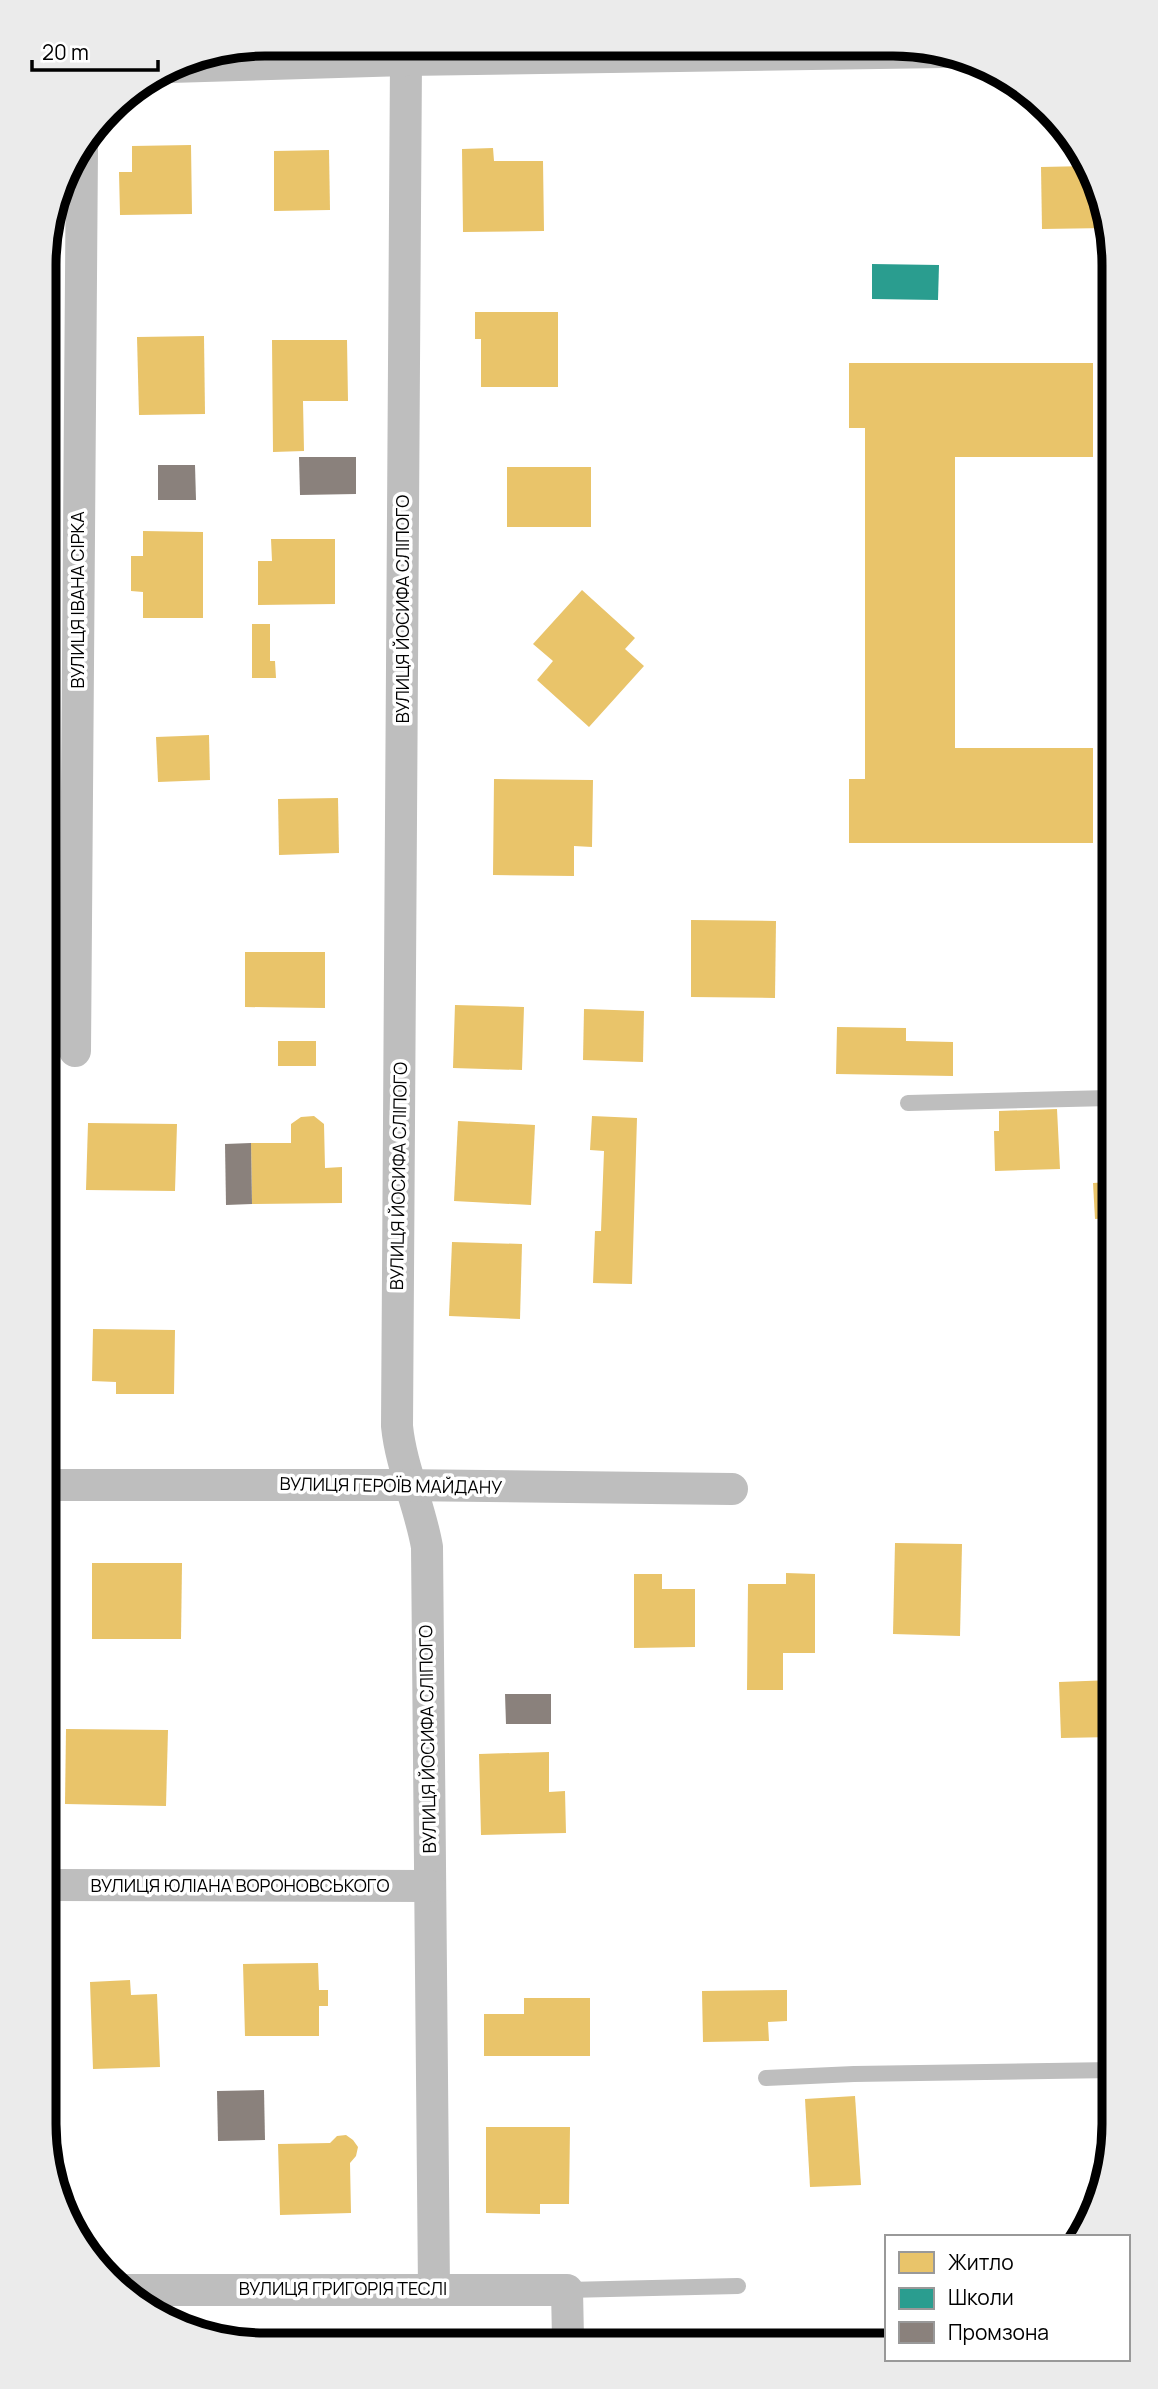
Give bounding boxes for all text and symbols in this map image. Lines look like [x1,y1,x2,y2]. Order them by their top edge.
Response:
scale bar [32,28,158,72]
text: 20 m [42,38,89,66]
street label: ВУЛИЦЯ ЙОСИФА СЛІПОГО [390,495,414,723]
street label: ВУЛИЦЯ ІВАНА СІРКА [65,511,89,689]
street label: ВУЛИЦЯ ЙОСИФА СЛІПОГО [384,1062,412,1290]
street label: ВУЛИЦЯ ГЕРОЇВ МАЙДАНУ [279,1471,503,1499]
street label: ВУЛИЦЯ ЙОСИФА СЛІПОГО [413,1625,441,1853]
street label: ВУЛИЦЯ ЮЛІАНА ВОРОНОВСЬКОГО [91,1873,389,1897]
legend [885,2235,1130,2361]
text: Житло [948,2248,1014,2276]
street label: ВУЛИЦЯ ГРИГОРІЯ ТЕСЛІ [239,2276,447,2300]
text: Школи [948,2283,1014,2311]
text: Промзона [948,2318,1049,2346]

